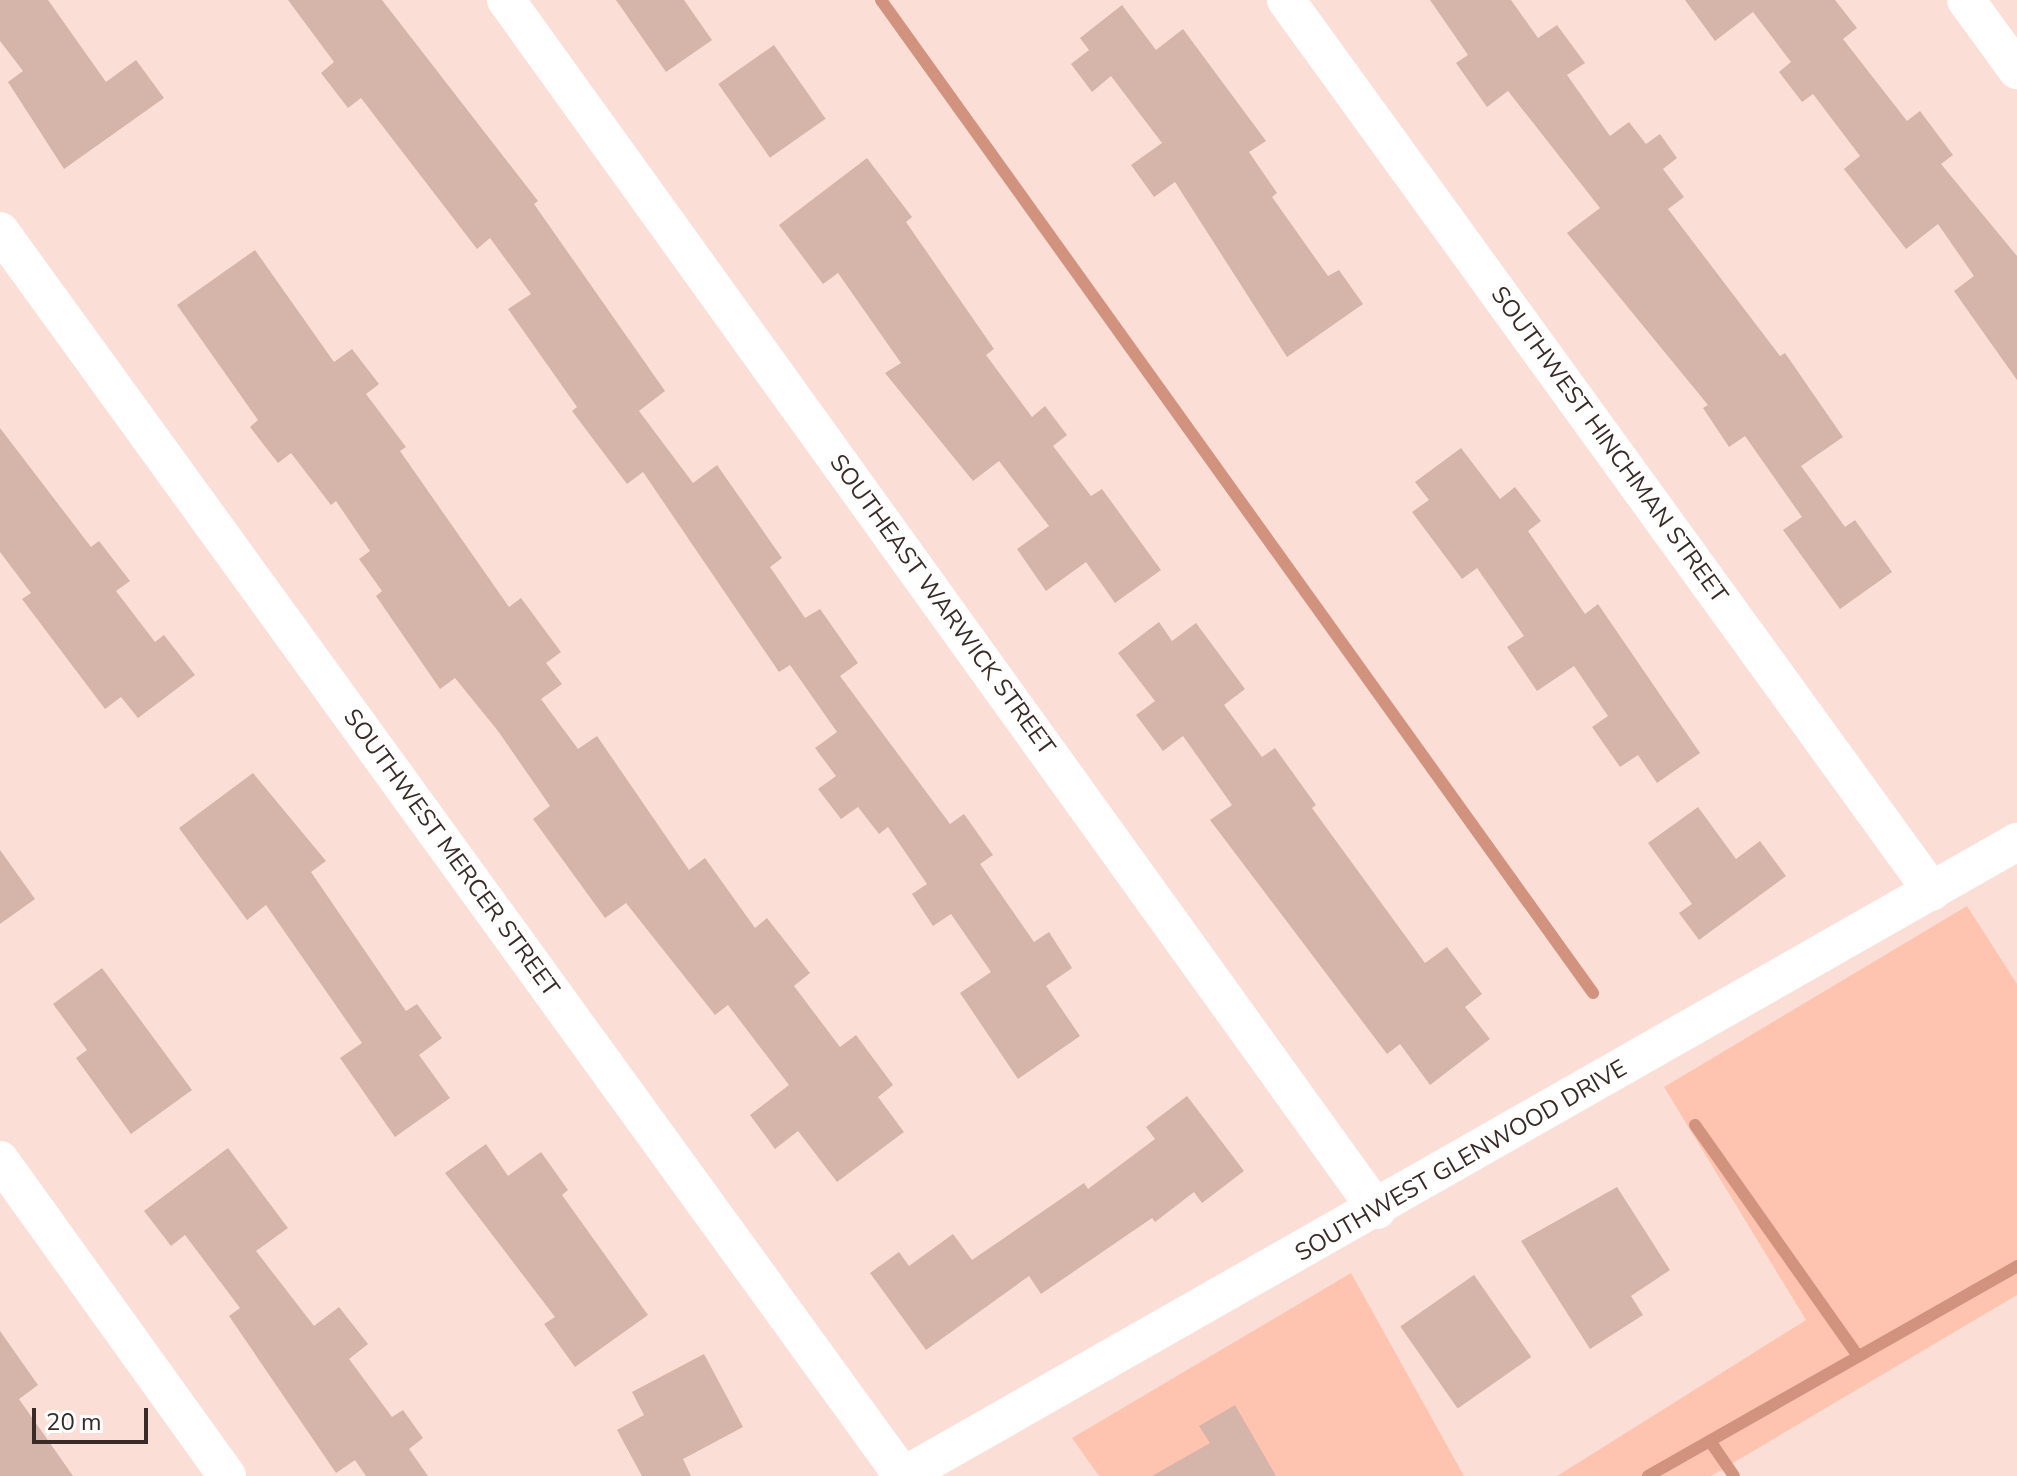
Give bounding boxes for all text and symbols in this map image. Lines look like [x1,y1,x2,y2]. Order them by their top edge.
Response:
street label: SOUTHWEST HINCHMAN STREET [1484,281,1734,609]
street label: SOUTHEAST WARWICK STREET [823,449,1061,761]
street label: SOUTHWEST MERCER STREET [337,704,565,1002]
street label: SOUTHWEST GLENWOOD DRIVE [1290,1054,1632,1268]
scale bar [36,1392,152,1442]
text: 20 m [46,1406,102,1438]

